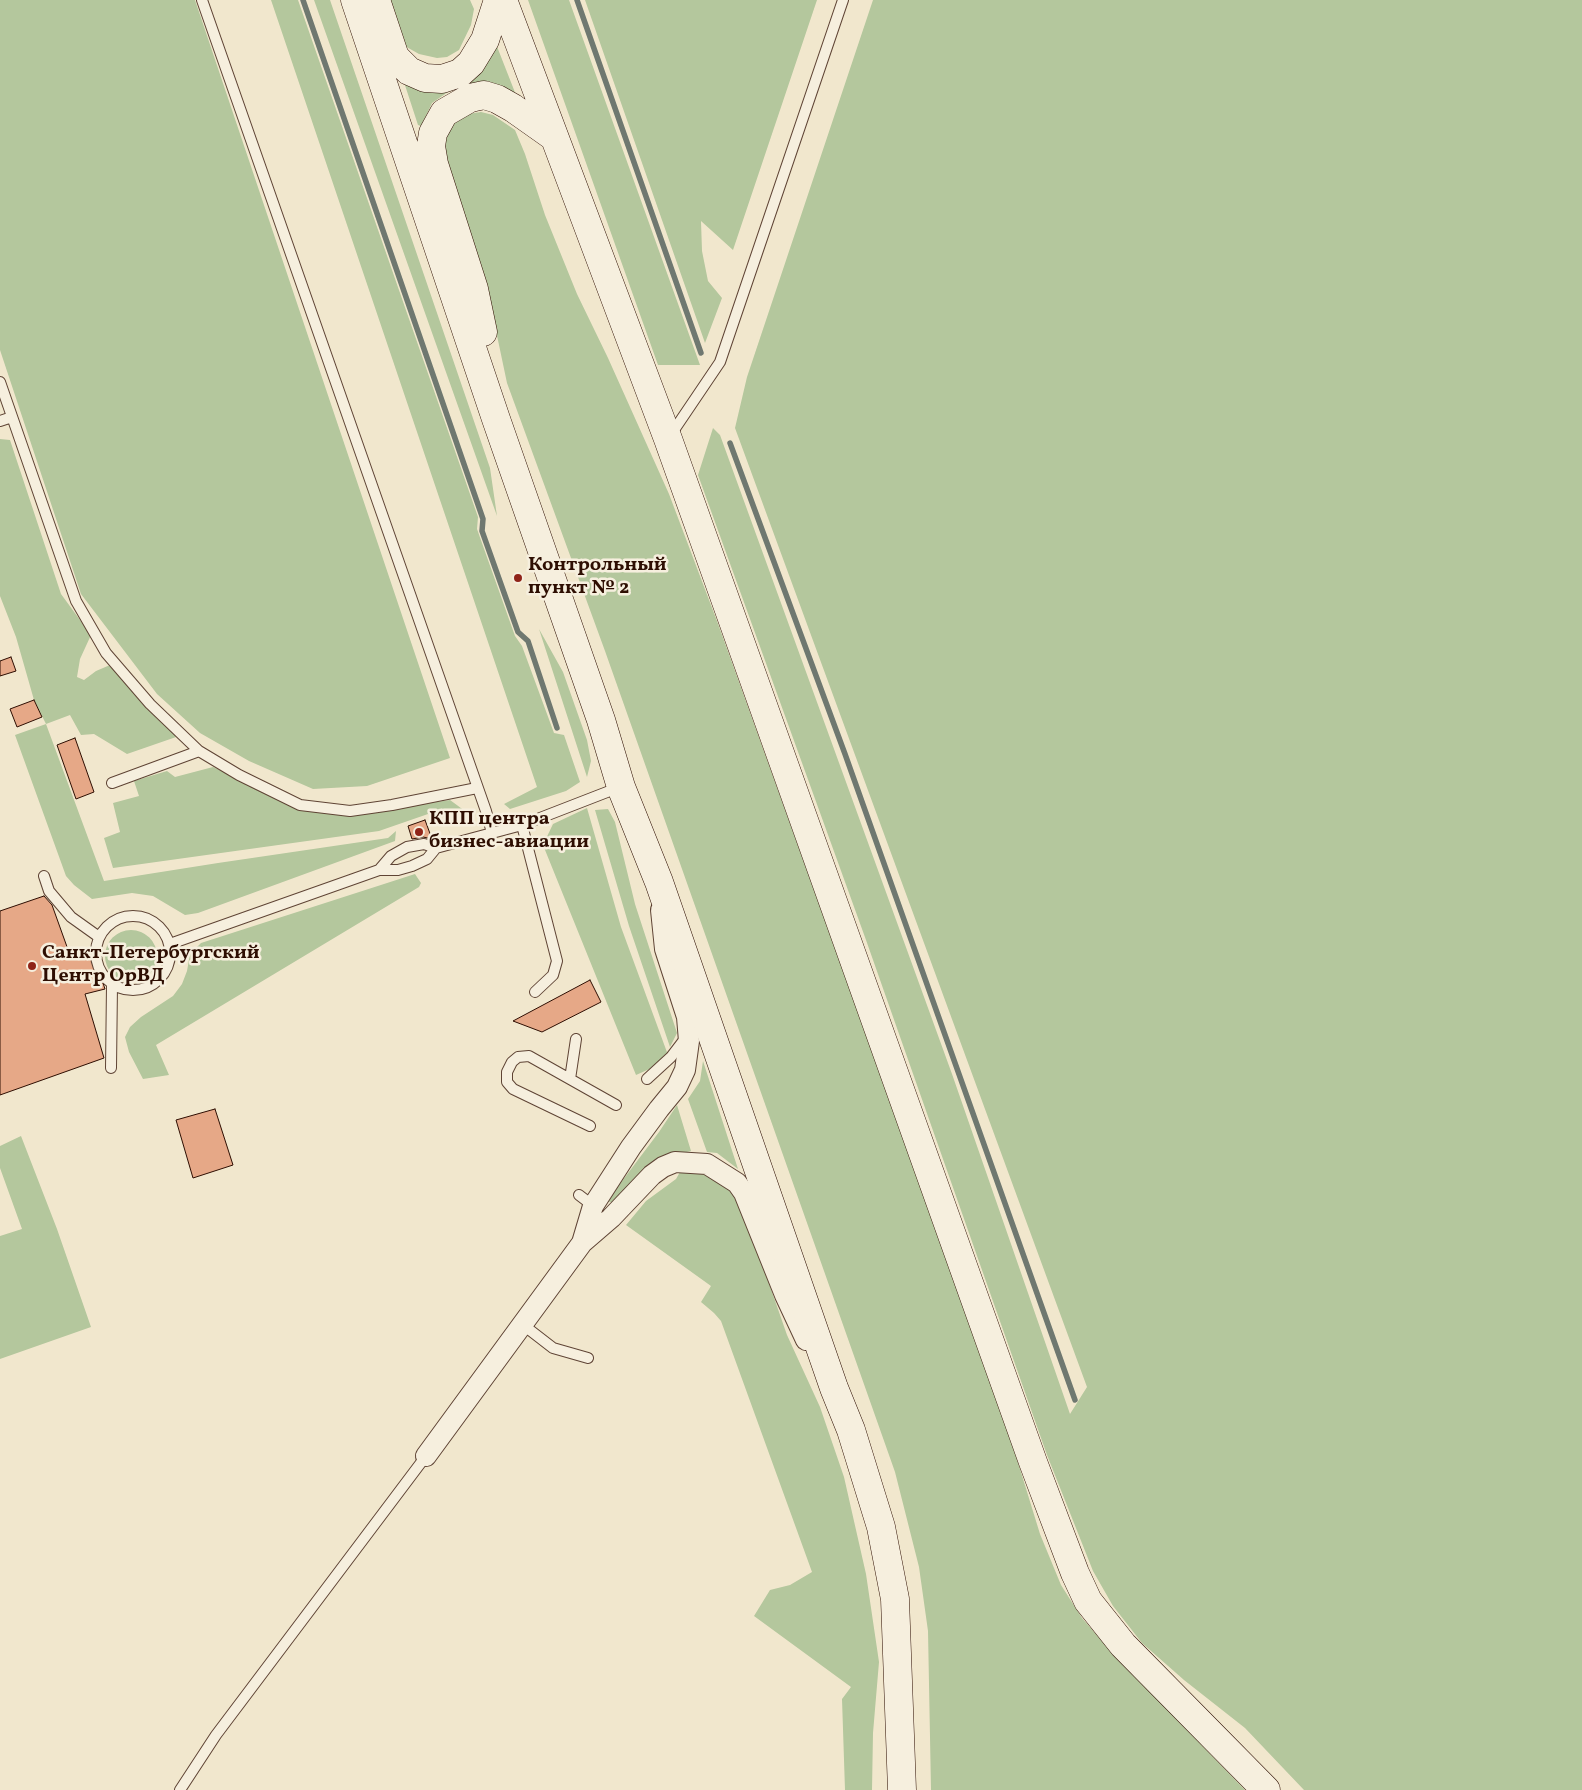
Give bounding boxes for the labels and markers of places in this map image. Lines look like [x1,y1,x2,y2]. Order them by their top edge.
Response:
place label: Контрольный пункт № 2 [528,554,667,601]
marker: Контрольный пункт № 2 [512,572,524,584]
place label: КПП центра бизнес-авиации [429,808,589,855]
marker: КПП центра бизнес-авиации [413,826,425,838]
place label: Санкт-Петербургский Центр ОрВД [42,942,260,989]
marker: Санкт-Петербургский Центр ОрВД [26,960,38,972]

